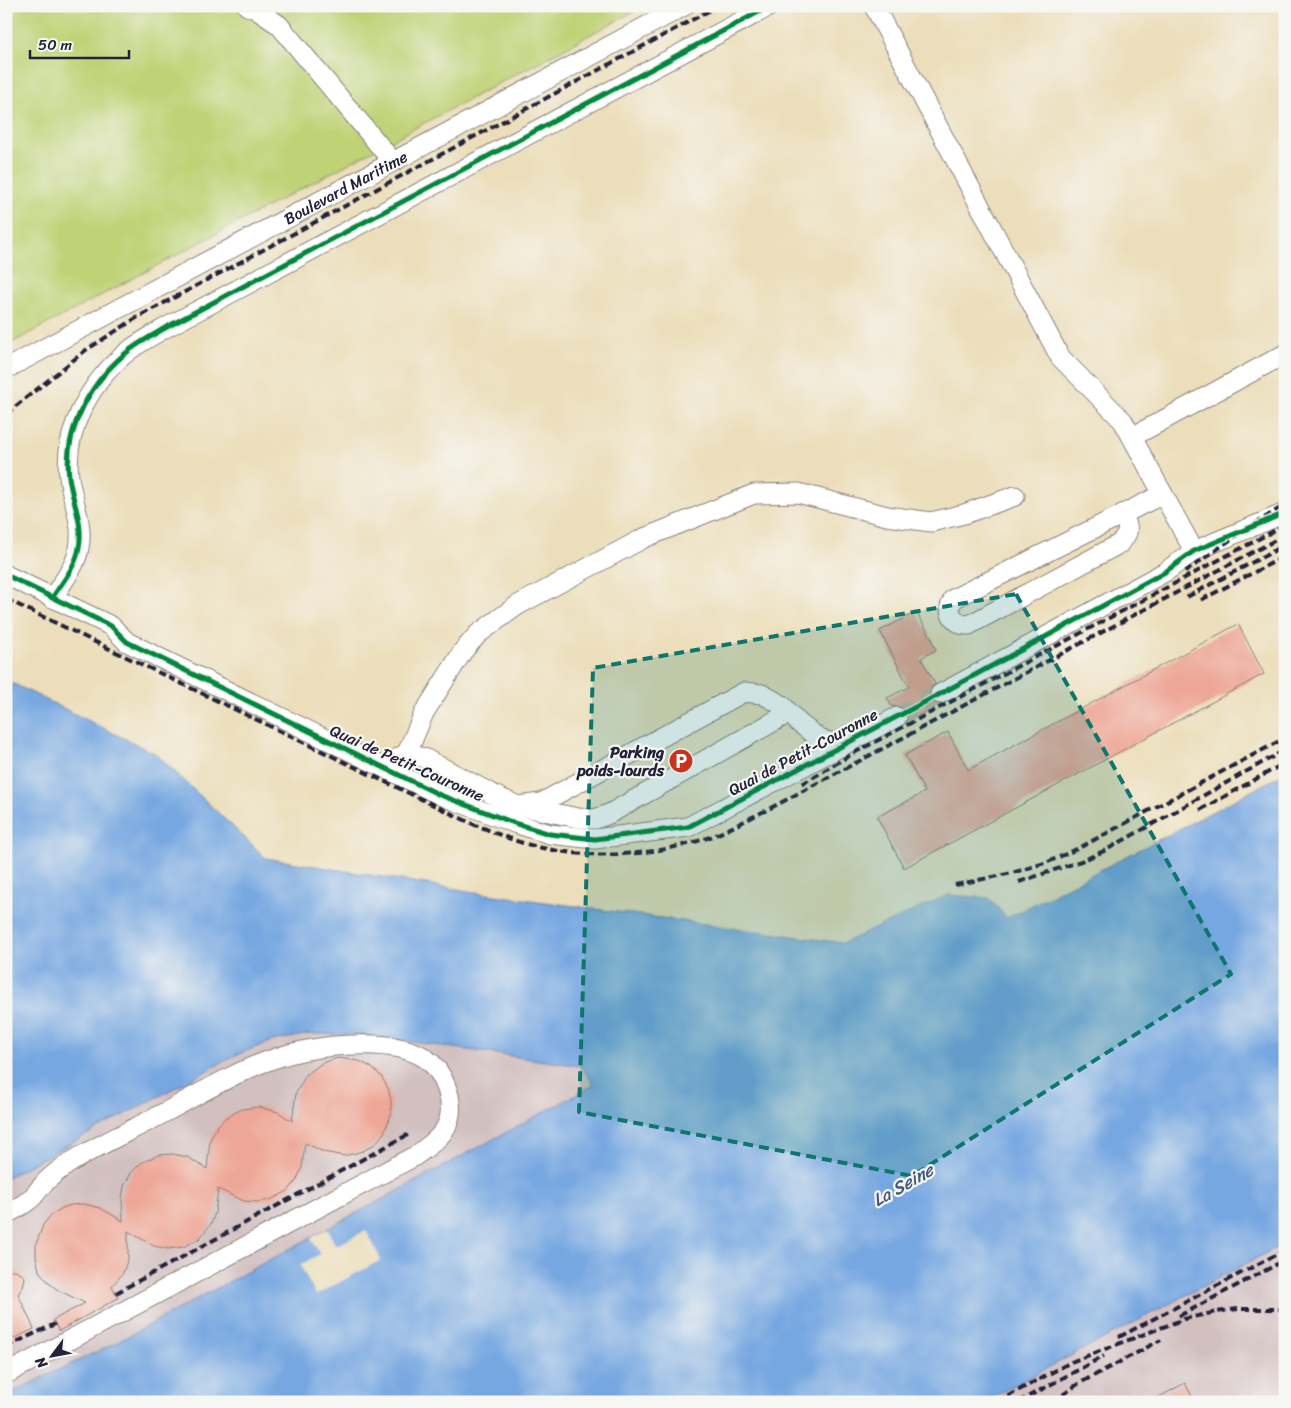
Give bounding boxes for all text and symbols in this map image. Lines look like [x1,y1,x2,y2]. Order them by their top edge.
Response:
scale bar [30,28,129,60]
text: 50 m [38,32,73,58]
street label: Boulevard Maritime [278,142,413,232]
street label: Quai de Petit-Couronne [723,700,883,804]
street label: Quai de Petit-Couronne [325,716,489,810]
place label: Parking poids-lourds [576,738,665,785]
parking icon: Parking poids-lourds [668,748,694,774]
water label: La Seine [866,1154,941,1215]
north arrow [28,1330,78,1380]
text: N [28,1352,55,1374]

